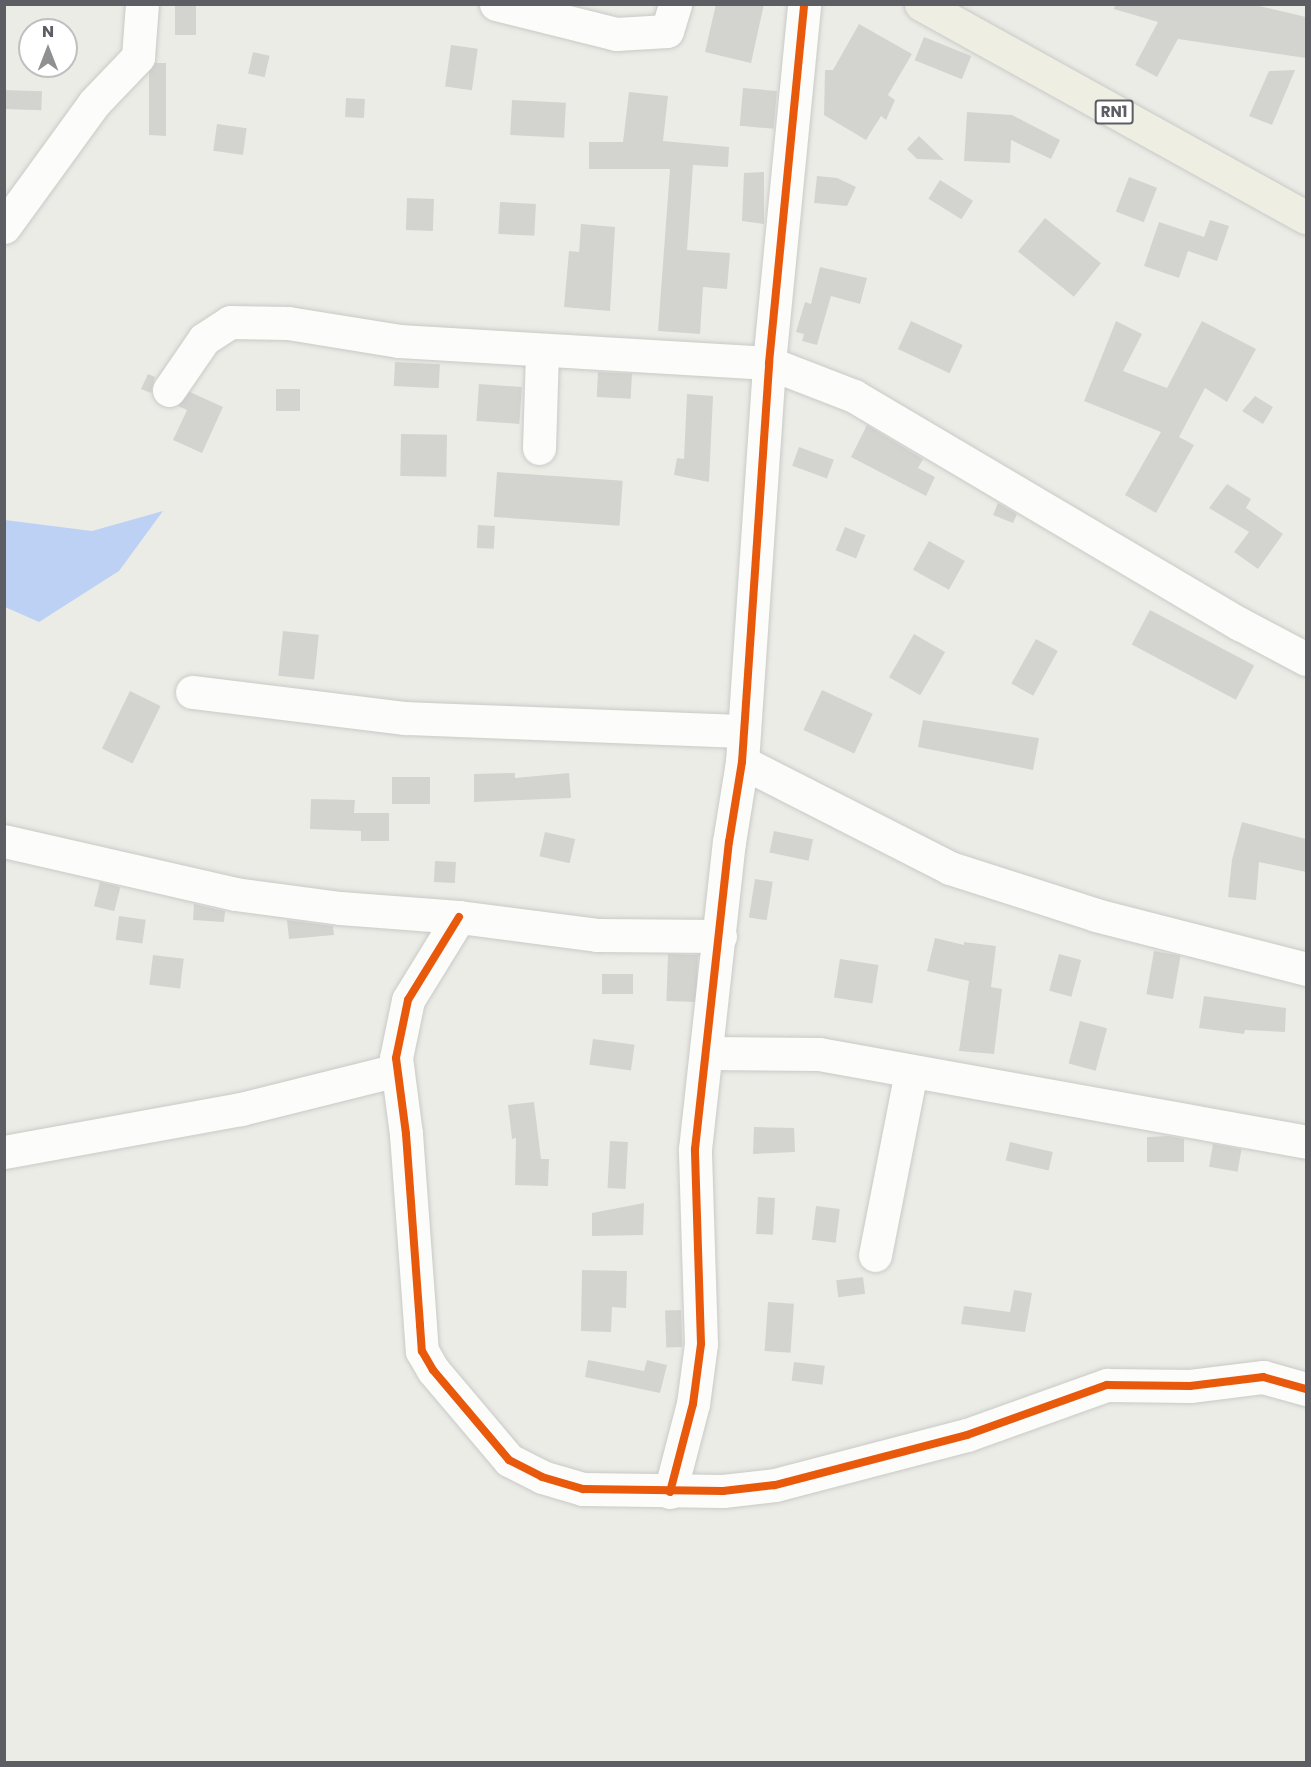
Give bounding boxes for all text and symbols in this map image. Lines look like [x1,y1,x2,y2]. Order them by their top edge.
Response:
north arrow [18,18,78,78]
text: N [42,20,54,43]
road number: RN1 [1094,100,1134,124]

